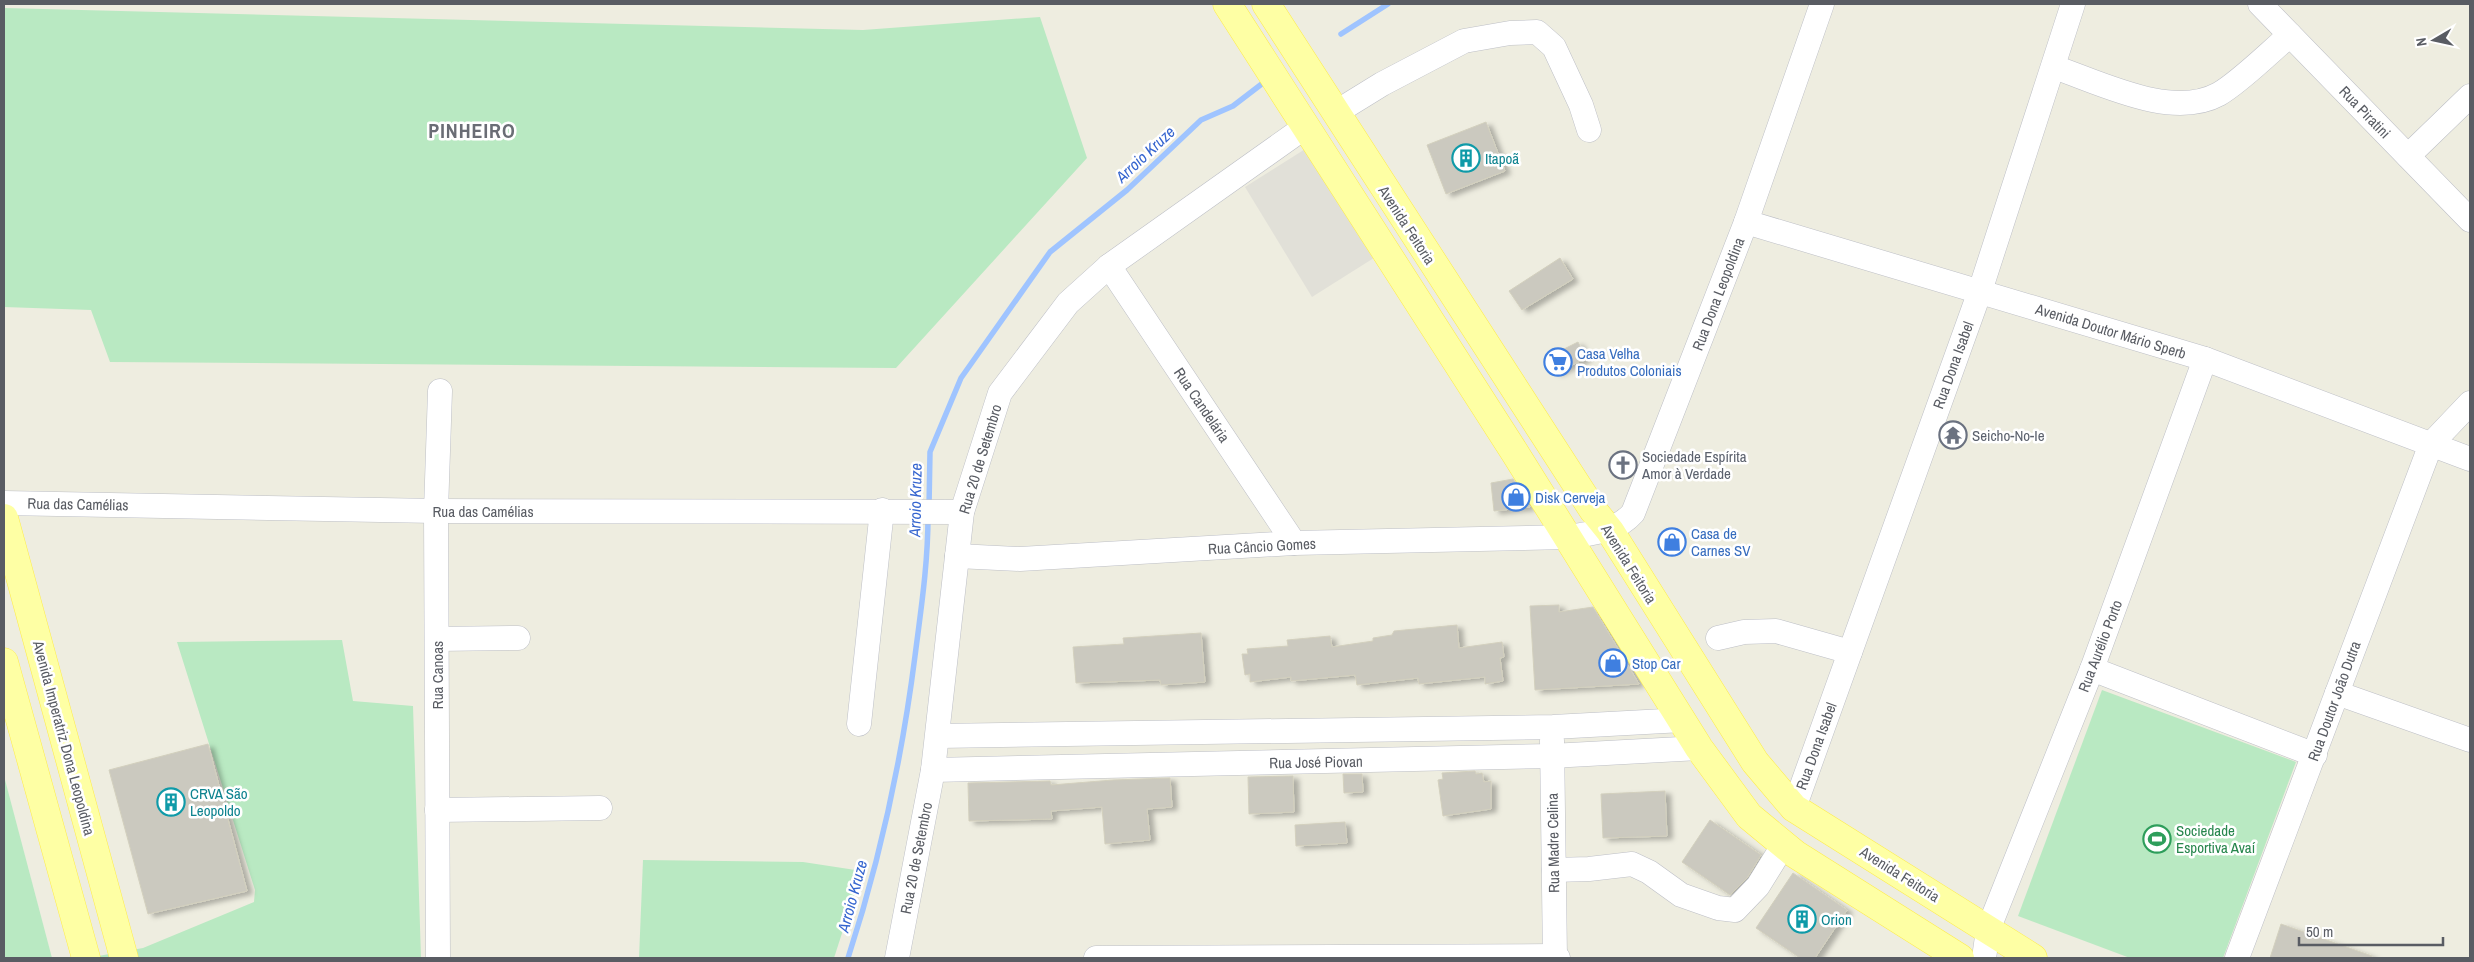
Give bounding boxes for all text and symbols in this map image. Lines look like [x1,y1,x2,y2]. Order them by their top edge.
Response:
north arrow [2409,15,2459,65]
text: N [2412,37,2431,48]
street label: Rua Piratini [2335,81,2395,143]
district label: PINHEIRO [428,117,516,144]
water label: Arroio Kruze [1110,121,1179,188]
building icon: Itapoã [1451,143,1481,173]
place label: Itapoã [1485,148,1519,169]
street label: Avenida Feitoria [1373,181,1440,269]
street label: Rua Dona Leopoldina [1687,234,1749,354]
street label: Avenida Doutor Mário Sperb [2032,298,2189,364]
street label: Rua Dona Isabel [1927,318,1979,412]
place label: Casa Velha Produtos Coloniais [1577,343,1682,381]
supermarket icon: Casa Velha Produtos Coloniais [1543,347,1573,377]
street label: Rua Candelária [1169,363,1235,447]
street label: Rua 20 de Setembro [953,402,1007,516]
temple icon: Seicho-No-Ie [1938,420,1968,450]
place label: Seicho-No-Ie [1972,425,2045,446]
place label: Sociedade Espírita Amor à Verdade [1641,446,1747,484]
church icon: Sociedade Espírita Amor à Verdade [1608,450,1638,480]
water label: Arroio Kruze [903,463,927,538]
shop icon: Disk Cerveja [1501,482,1531,512]
place label: Disk Cerveja [1535,487,1606,508]
street label: Rua das Camélias [27,493,129,515]
street label: Rua das Camélias [432,501,534,522]
street label: Avenida Feitoria [1596,519,1662,608]
place label: Casa de Carnes SV [1691,523,1751,561]
shop icon: Casa de Carnes SV [1657,527,1687,557]
street label: Rua Câncio Gomes [1208,533,1316,559]
street label: Rua Aurélio Porto [2073,597,2127,695]
street label: Avenida Imperatriz Dona Leopoldina [28,637,100,838]
street label: Rua Doutor João Dutra [2303,638,2366,764]
street label: Rua Canoas [427,641,448,709]
shop icon: Stop Car [1598,648,1628,678]
place label: Stop Car [1632,653,1681,674]
street label: Rua Dona Isabel [1790,699,1842,793]
street label: Rua José Piovan [1269,751,1363,773]
place label: CRVA São Leopoldo [190,783,248,821]
building icon: CRVA São Leopoldo [156,787,186,817]
street label: Rua Madre Celina [1542,793,1564,893]
street label: Rua 20 de Setembro [895,800,937,916]
place label: Sociedade Esportiva Avaí [2176,820,2256,858]
sports icon: Sociedade Esportiva Avaí [2142,824,2172,854]
street label: Avenida Feitoria [1855,841,1944,907]
water label: Arroio Kruze [832,858,872,935]
building icon: Orion [1787,904,1817,934]
place label: Orion [1821,909,1852,930]
scale bar [2299,914,2443,946]
text: 50 m [2306,921,2333,942]

